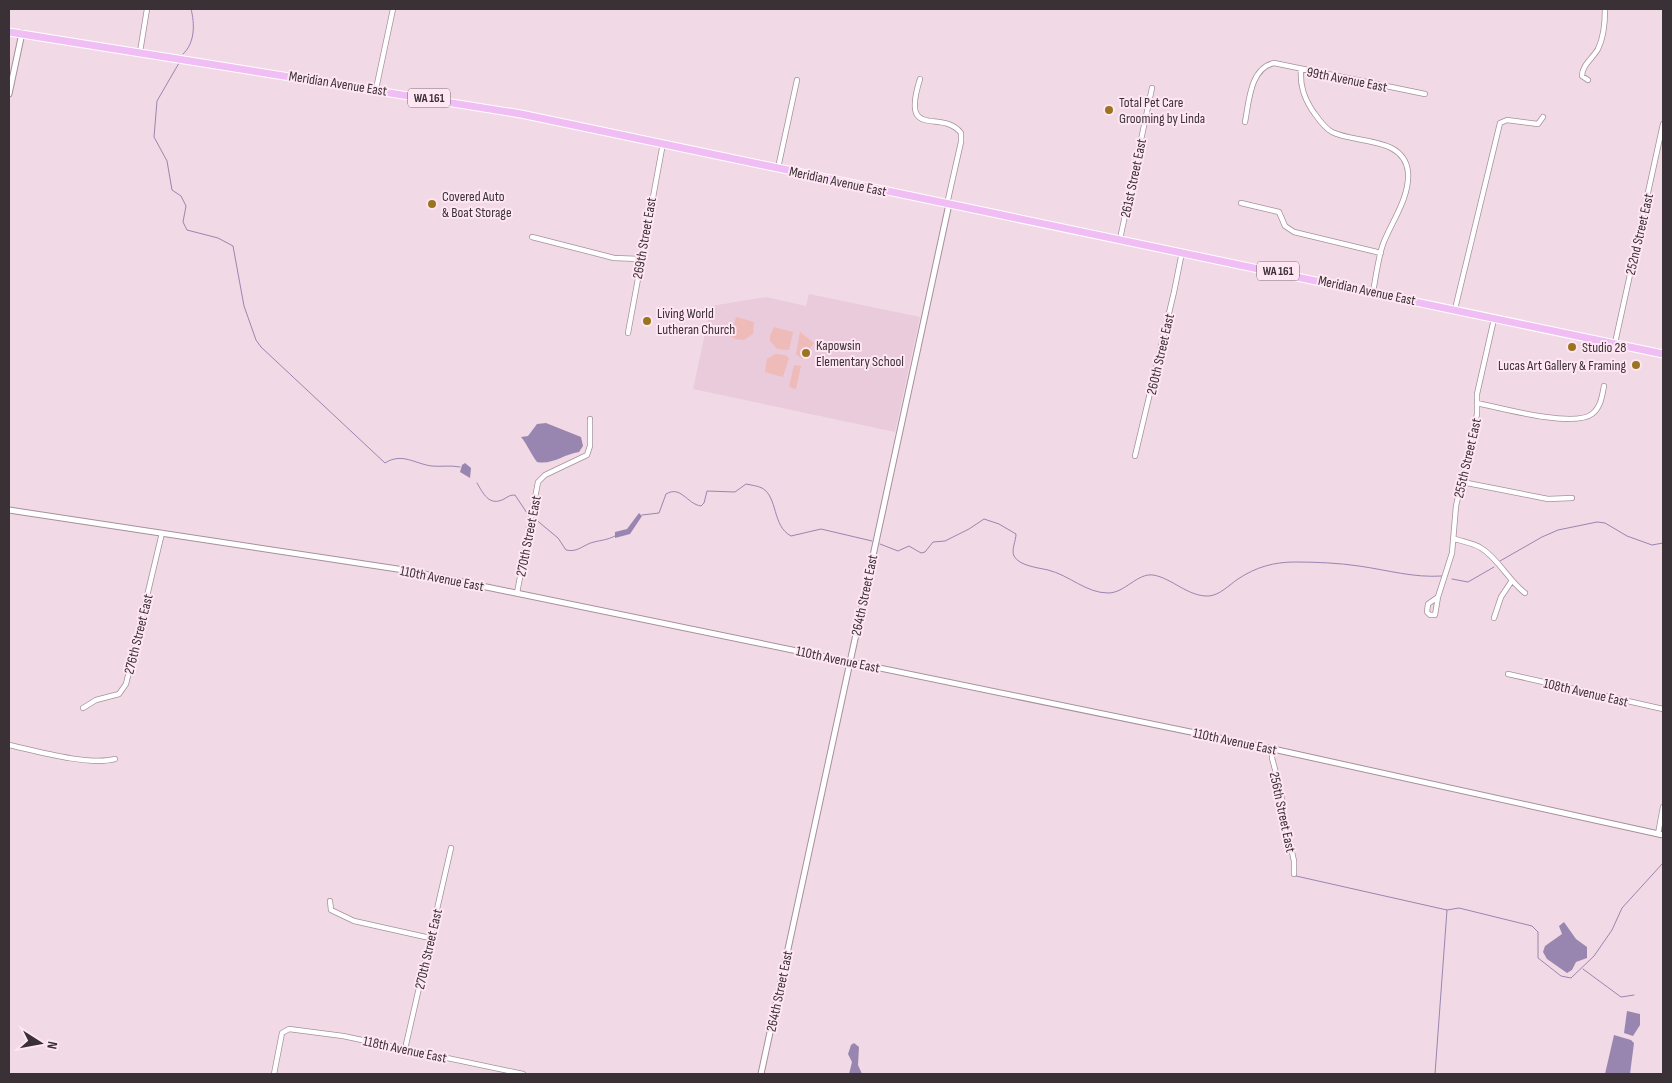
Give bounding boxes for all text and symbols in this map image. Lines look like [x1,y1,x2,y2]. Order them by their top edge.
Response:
street label: 99th Avenue East [1305,63,1389,96]
street label: Meridian Avenue East [288,67,388,100]
road number: WA 161 [408,89,450,108]
place label: Total Pet Care Grooming by Linda [1119,94,1205,127]
marker: Total Pet Care Grooming by Linda [1103,104,1115,116]
street label: 261st Street East [1117,137,1150,219]
street label: Meridian Avenue East [788,163,888,200]
place label: Covered Auto & Boat Storage [442,188,512,221]
street label: 252nd Street East [1622,192,1657,277]
street label: 269th Street East [629,196,660,280]
marker: Covered Auto & Boat Storage [426,198,438,210]
road number: WA 161 [1257,262,1299,280]
street label: Meridian Avenue East [1317,272,1417,309]
place label: Living World Lutheran Church [657,305,735,338]
street label: 260th Street East [1143,312,1178,396]
marker: Living World Lutheran Church [641,315,653,327]
place label: Kapowsin Elementary School [816,337,904,370]
place label: Studio 28 [1582,339,1627,356]
marker: Studio 28 [1566,341,1578,353]
marker: Kapowsin Elementary School [800,347,812,359]
place label: Lucas Art Gallery & Framing [1498,357,1626,374]
marker: Lucas Art Gallery & Framing [1630,359,1642,371]
street label: 255th Street East [1450,416,1485,500]
street label: 270th Street East [512,494,545,578]
street label: 264th Street East [848,553,881,637]
street label: 110th Avenue East [398,562,485,595]
street label: 276th Street East [120,592,157,676]
street label: 110th Avenue East [794,642,881,677]
street label: 108th Avenue East [1542,674,1630,710]
street label: 110th Avenue East [1191,724,1278,759]
street label: 256th Street East [1266,770,1299,854]
street label: 270th Street East [411,907,446,991]
street label: 264th Street East [763,949,796,1033]
north arrow [15,1018,65,1068]
street label: 118th Avenue East [361,1032,448,1067]
text: N [43,1040,61,1051]

